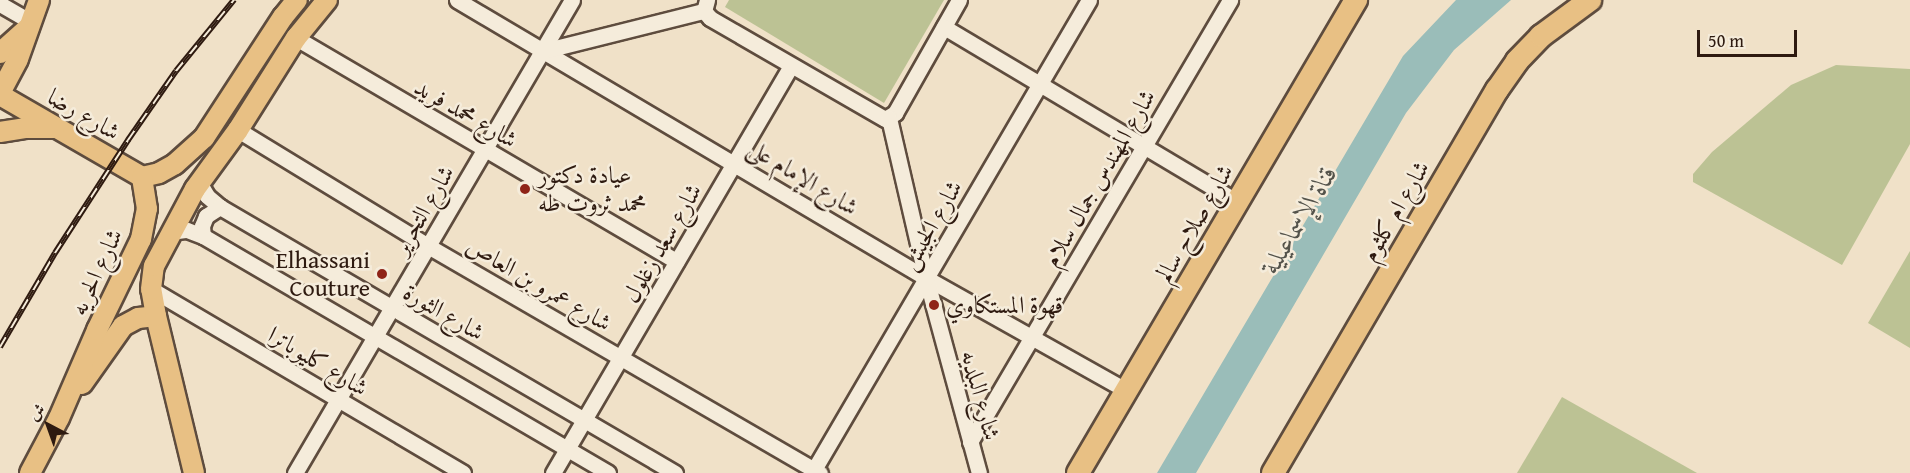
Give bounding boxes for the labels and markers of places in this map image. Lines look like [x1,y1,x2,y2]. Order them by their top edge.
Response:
place label: عيادة دكتور محمد ثروت طه [538,161,646,217]
marker: عيادة دكتور محمد ثروت طه [516,180,534,198]
place label: Elhassani Couture [276,246,370,302]
marker: Elhassani Couture [375,267,389,281]
place label: قهوة المستكاوي [946,291,1063,319]
marker: قهوة المستكاوي [927,298,941,312]

